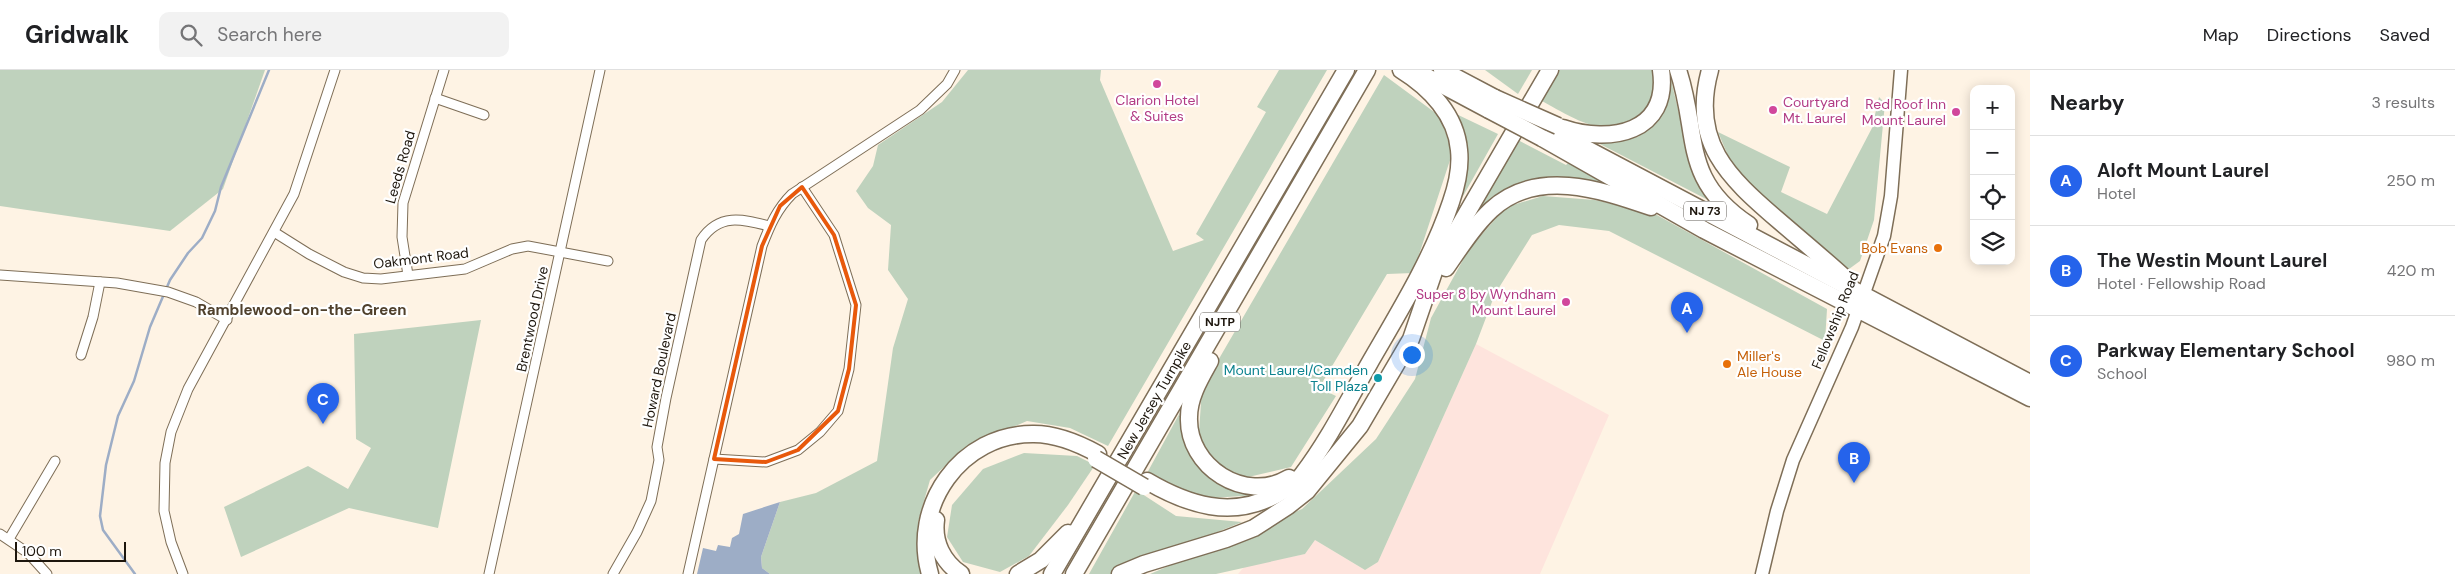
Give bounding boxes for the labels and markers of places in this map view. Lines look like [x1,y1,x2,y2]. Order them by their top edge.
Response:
marker: Clarion Hotel & Suites [1151,78,1163,90]
place label: Clarion Hotel & Suites [1115,91,1199,125]
place label: Courtyard Mt. Laurel [1783,93,1849,127]
place label: Red Roof Inn Mount Laurel [1862,95,1946,129]
marker: Courtyard Mt. Laurel [1767,104,1779,116]
marker: Red Roof Inn Mount Laurel [1950,106,1962,118]
place label: Bob Evans [1861,239,1928,257]
marker: Bob Evans [1932,242,1944,254]
place label: Super 8 by Wyndham Mount Laurel [1416,285,1556,319]
pin: A [1671,292,1703,333]
marker: Super 8 by Wyndham Mount Laurel [1560,296,1572,308]
place label: Miller's Ale House [1737,347,1802,381]
marker: Miller's Ale House [1721,358,1733,370]
place label: Mount Laurel/Camden Toll Plaza [1224,361,1368,395]
marker: Mount Laurel/Camden Toll Plaza [1372,372,1384,384]
pin: C [307,383,339,424]
pin: B [1838,442,1870,483]

